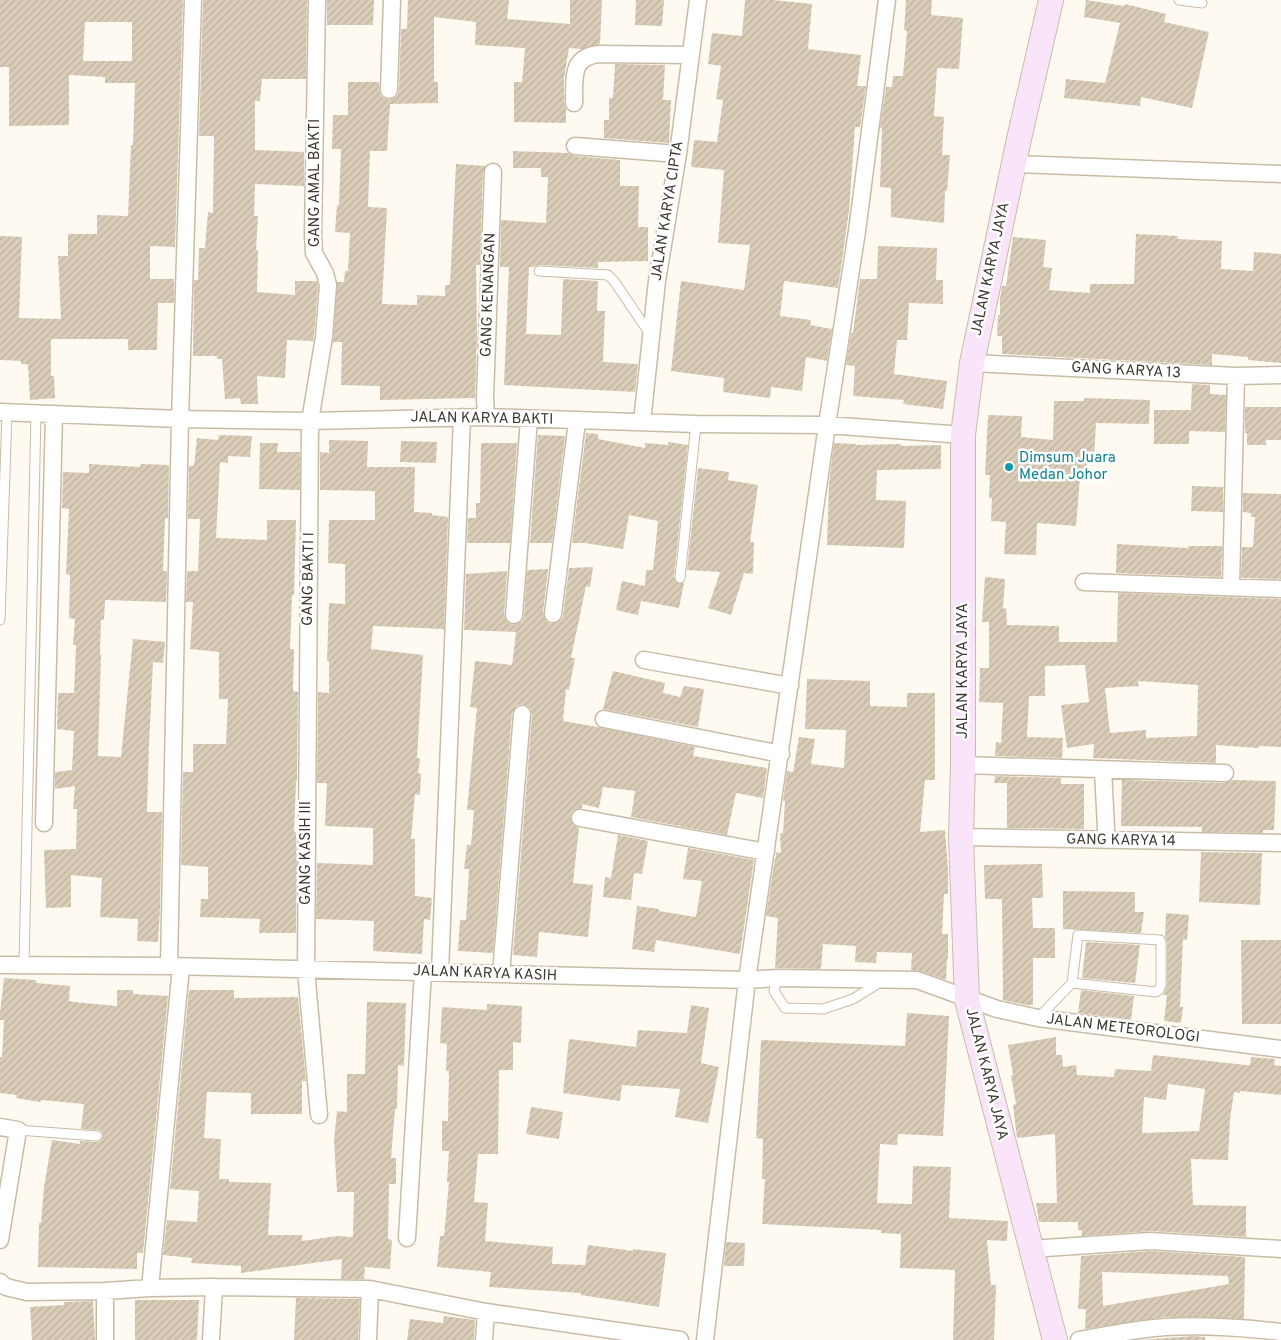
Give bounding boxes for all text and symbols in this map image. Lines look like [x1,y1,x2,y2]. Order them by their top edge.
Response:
street label: GANG AMAL BAKTI [306,119,325,247]
street label: JALAN KARYA CIPTA [648,140,688,282]
street label: JALAN KARYA JAYA [968,201,1014,337]
street label: GANG KENANGAN [477,232,501,358]
street label: GANG KARYA 13 [1071,359,1181,383]
street label: JALAN KARYA BAKTI [411,408,553,430]
place label: Dimsum Juara Medan Johor [1019,449,1116,485]
marker: Dimsum Juara Medan Johor [1003,461,1015,473]
street label: GANG BAKTI I [299,532,319,626]
street label: JALAN KARYA JAYA [954,603,973,739]
street label: GANG KASIH III [297,801,316,905]
street label: GANG KARYA 14 [1066,831,1176,851]
street label: JALAN KARYA KASIH [413,962,557,986]
street label: JALAN KARYA JAYA [960,1006,1012,1142]
street label: JALAN METEOROLOGI [1045,1010,1201,1048]

